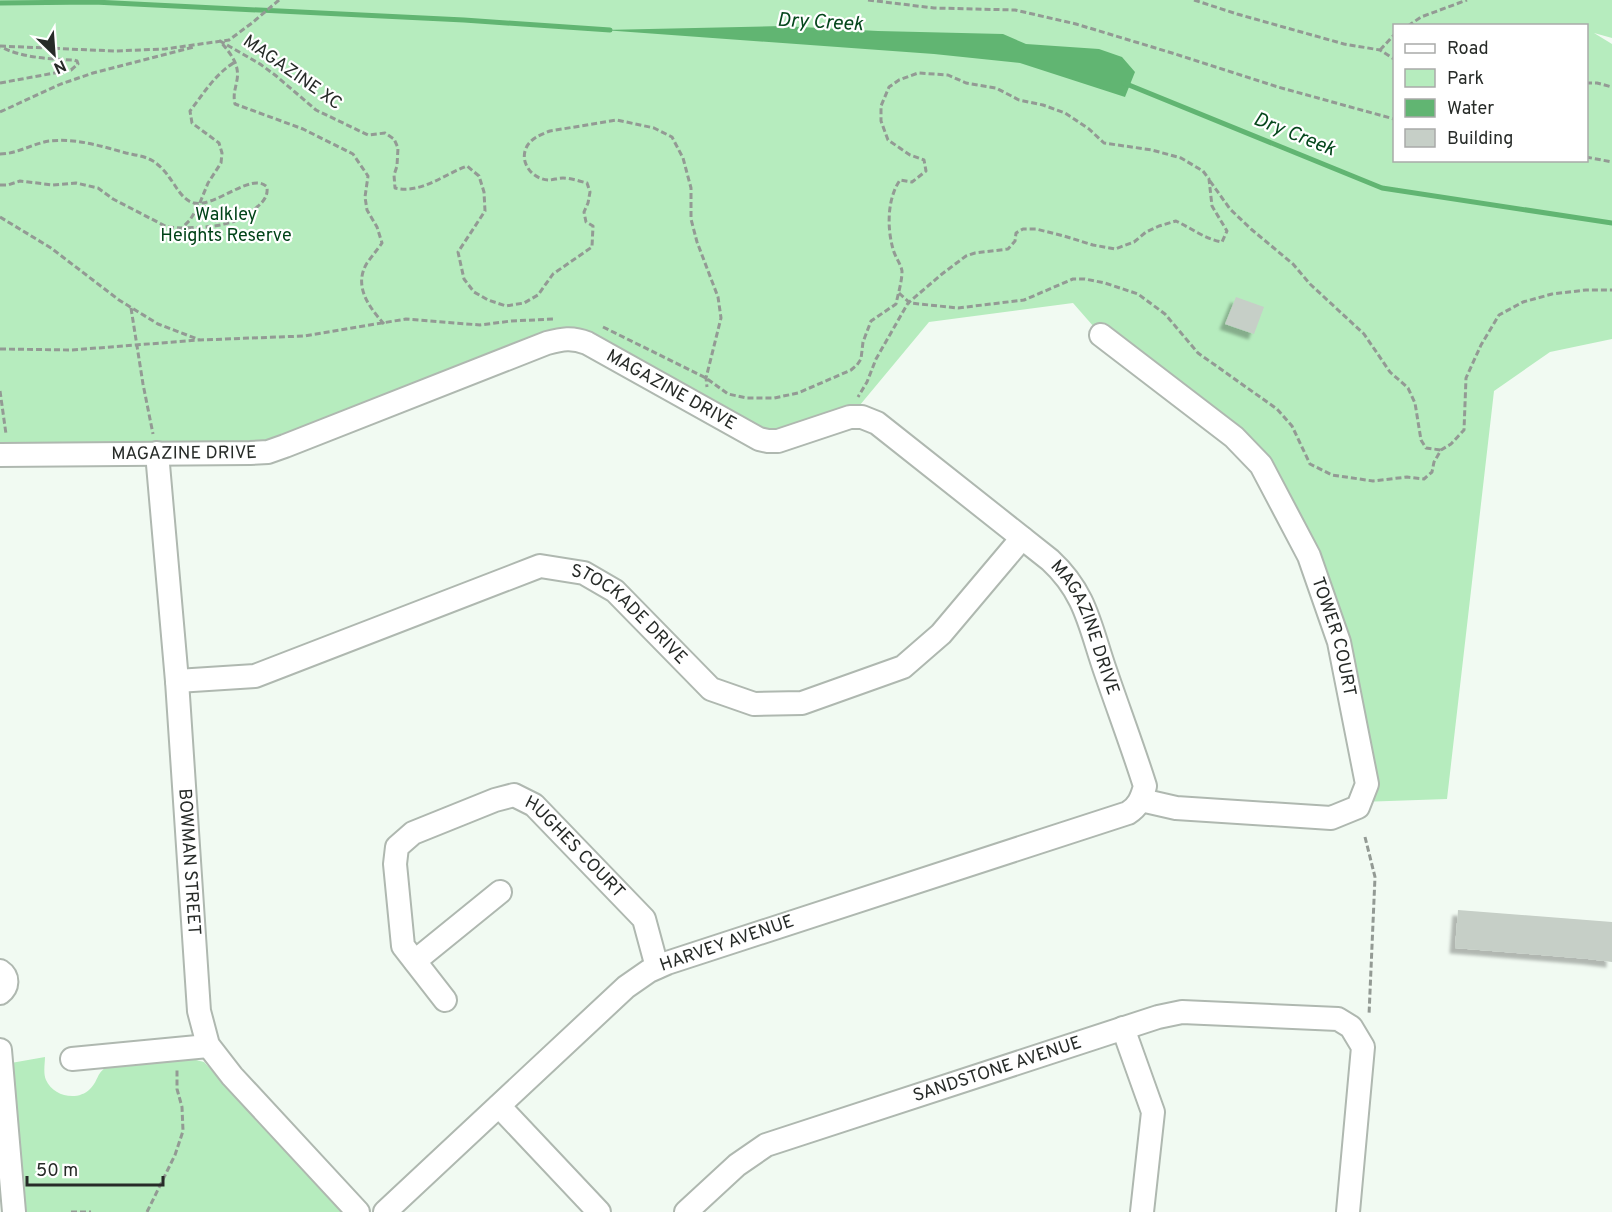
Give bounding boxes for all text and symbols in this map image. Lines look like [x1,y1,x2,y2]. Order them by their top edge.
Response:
water label: Dry Creek [776,8,865,38]
north arrow [24,24,84,84]
legend [1393,24,1588,162]
street label: MAGAZINE XC [238,30,346,116]
text: Road [1447,38,1489,61]
text: N [50,54,69,77]
text: Park [1447,68,1484,91]
text: Water [1447,98,1494,121]
water label: Dry Creek [1249,107,1340,164]
text: Building [1447,128,1513,151]
park label: Walkley Heights Reserve [160,204,292,248]
street label: MAGAZINE DRIVE [602,345,741,436]
street label: MAGAZINE DRIVE [111,441,257,466]
street label: MAGAZINE DRIVE [1045,555,1124,698]
street label: STOCKADE DRIVE [570,560,692,669]
street label: TOWER COURT [1306,574,1361,698]
street label: BOWMAN STREET [173,788,205,936]
street label: HUGHES COURT [521,791,630,903]
street label: HARVEY AVENUE [657,910,797,978]
street label: SANDSTONE AVENUE [910,1031,1085,1108]
scale bar [27,1149,164,1187]
text: 50 m [36,1160,78,1183]

